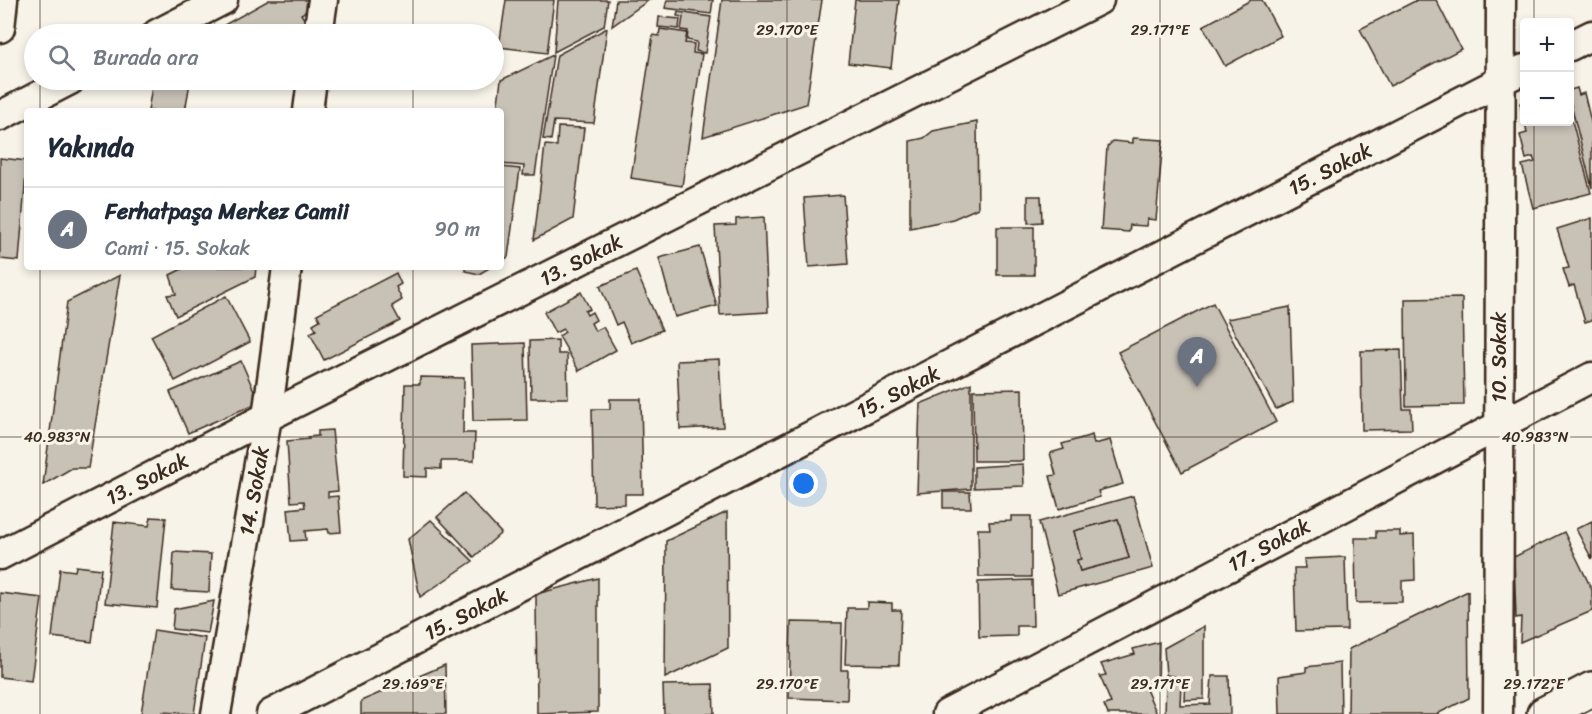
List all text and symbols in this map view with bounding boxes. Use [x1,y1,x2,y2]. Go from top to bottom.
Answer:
text: 29.170°E [756,17,819,43]
text: 29.171°E [1131,17,1191,43]
map controls [1520,18,1574,126]
button: + [1520,18,1574,72]
search box [24,24,504,90]
text: Burada ara [93,38,198,77]
icon: search [45,41,78,74]
button: − [1520,72,1574,126]
text: Yakında [48,124,134,170]
street label: 15. Sokak [1281,132,1379,206]
text: Ferhatpaşa Merkez Camii [105,192,349,231]
text: A [61,212,74,247]
text: 90 m [435,212,480,247]
street label: 13. Sokak [533,223,629,297]
text: Cami · 15. Sokak [105,231,250,266]
street label: 10. Sokak [1480,312,1518,402]
pin: A [1178,338,1216,387]
street label: 15. Sokak [849,355,947,429]
text: 40.983°N [24,424,91,450]
text: 40.983°N [1502,424,1569,450]
street label: 13. Sokak [99,442,195,516]
street label: 14. Sokak [227,443,281,539]
your location [789,469,818,498]
street label: 17. Sokak [1221,507,1317,583]
street label: 15. Sokak [417,577,515,651]
text: 29.169°E [382,671,445,697]
text: 29.170°E [756,671,819,697]
text: 29.171°E [1131,671,1191,697]
text: 29.172°E [1504,671,1566,697]

